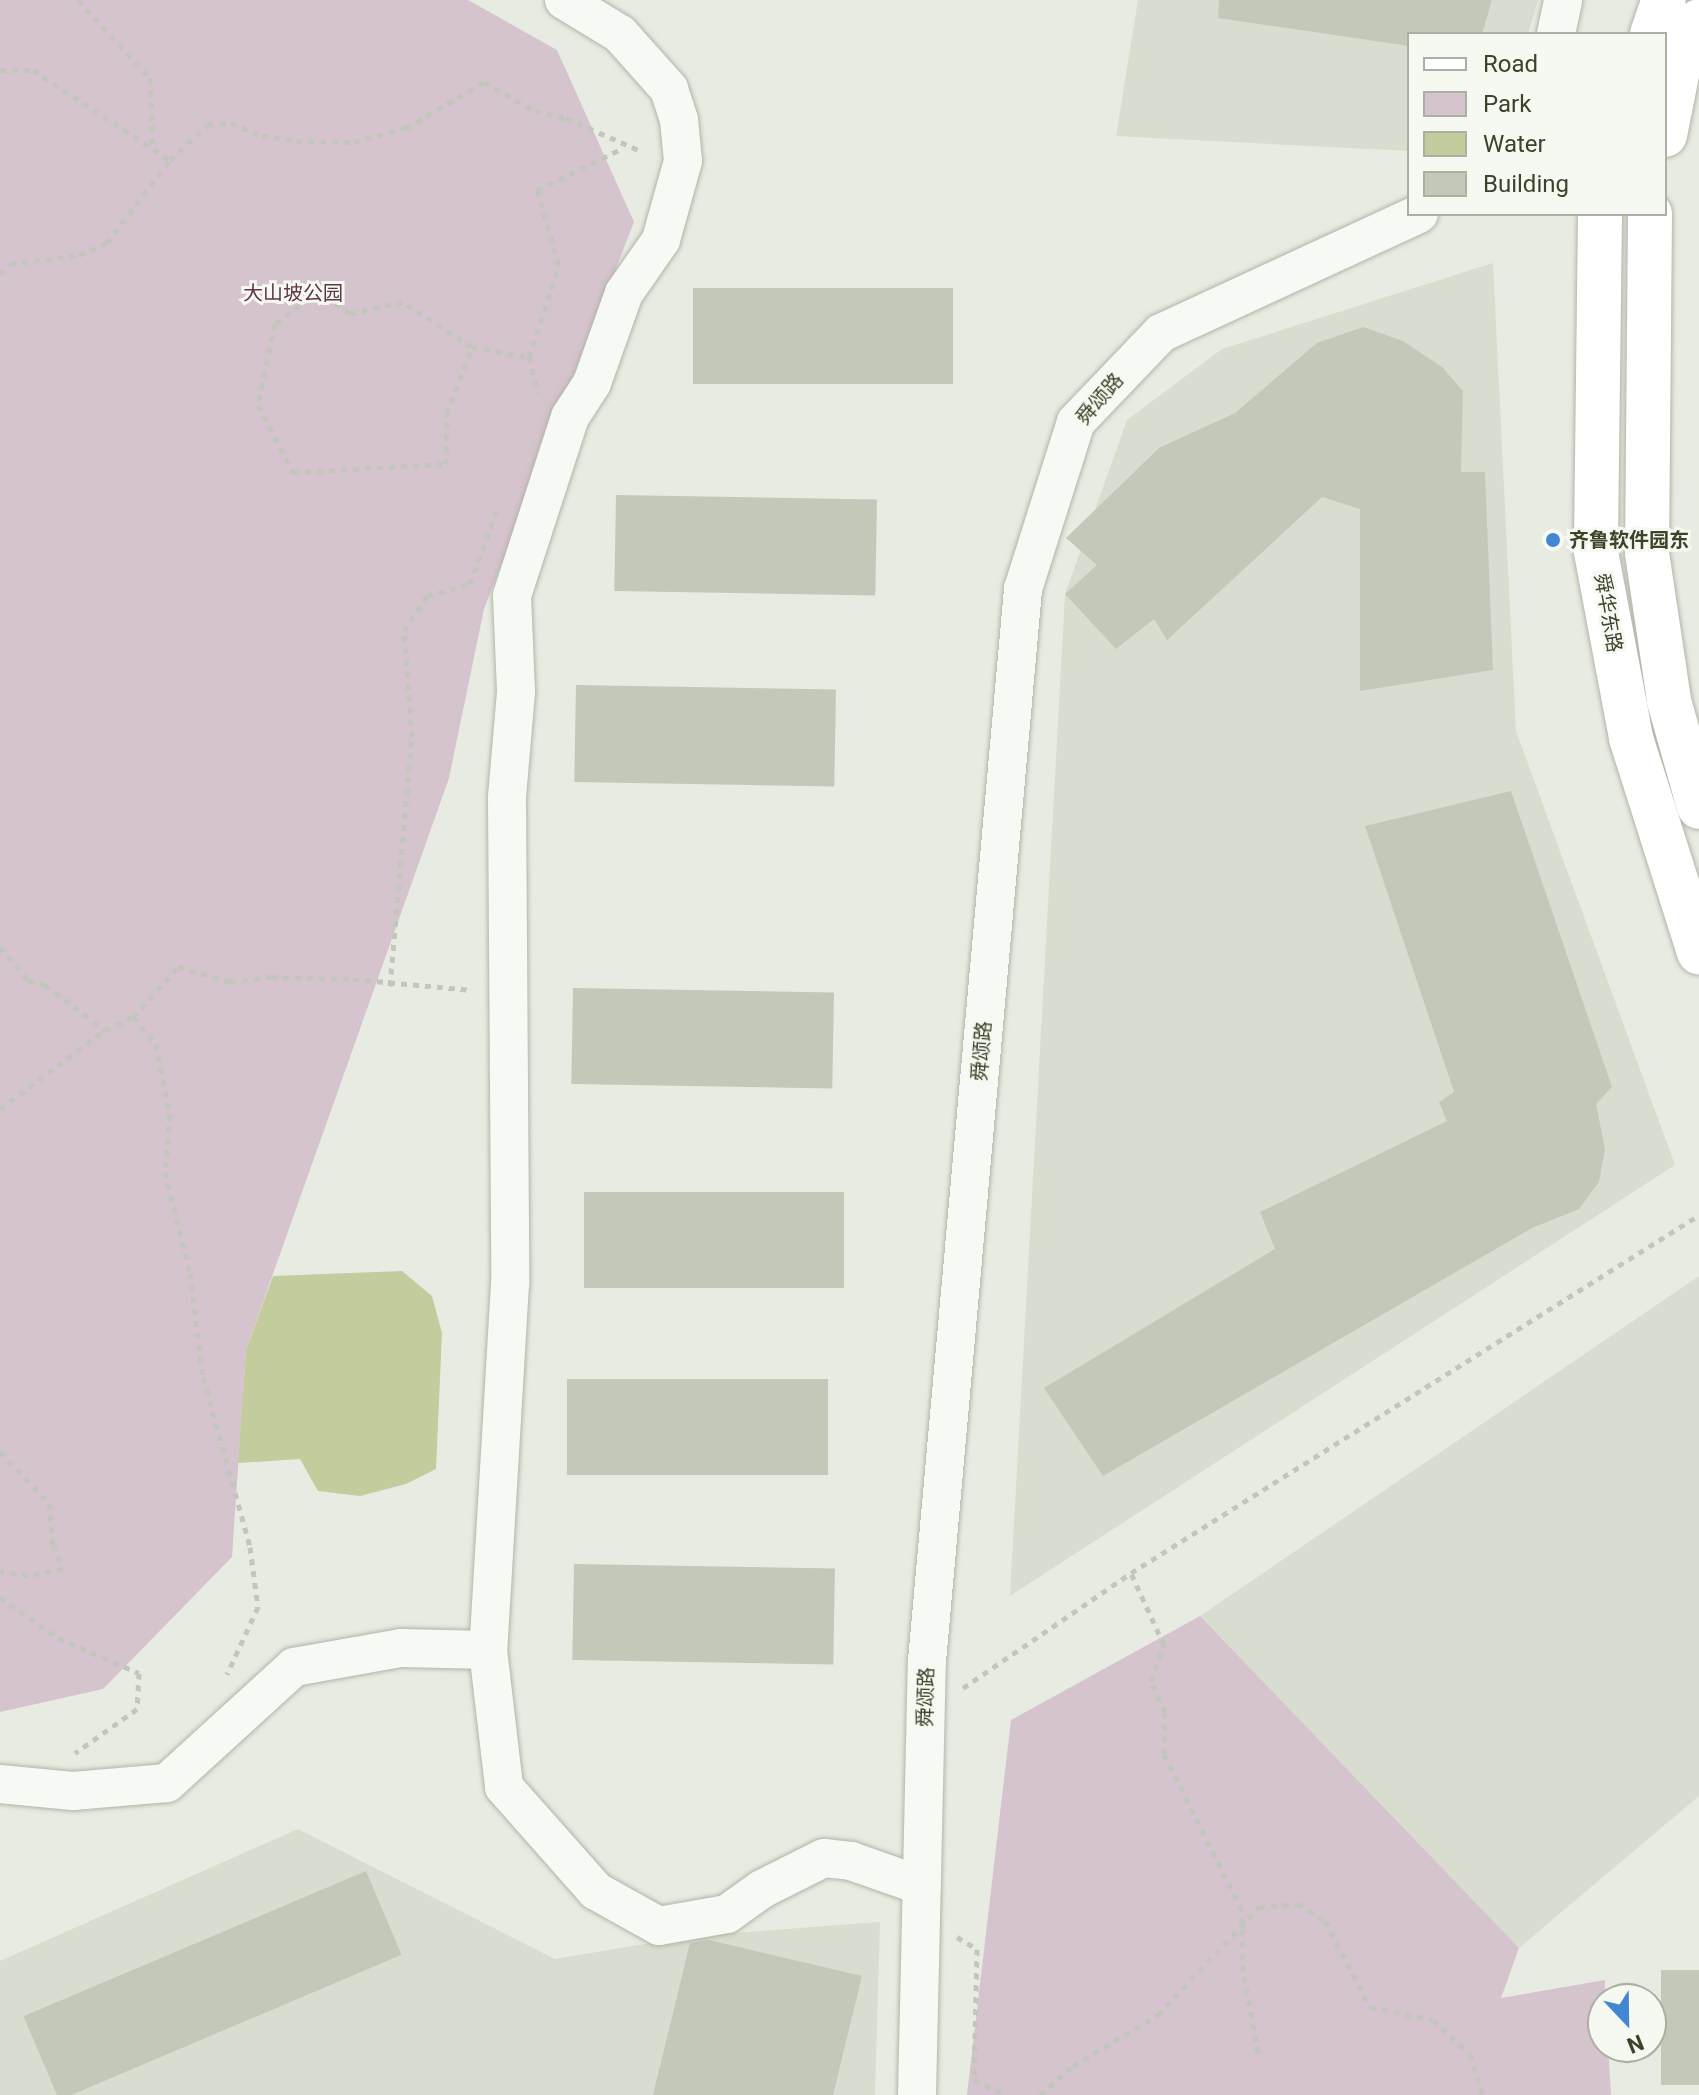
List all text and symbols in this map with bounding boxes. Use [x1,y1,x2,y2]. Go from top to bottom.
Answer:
legend [1407,32,1667,216]
text: Road [1483,50,1538,78]
text: Park [1483,90,1531,118]
text: Water [1483,130,1546,158]
text: Building [1483,170,1569,198]
park label: 大山坡公园 [243,281,343,305]
street label: 舜颂路 [1071,368,1129,430]
place label: 齐鲁软件园东 [1569,528,1689,552]
marker: 齐鲁软件园东 [1544,531,1562,549]
street label: 舜华东路 [1589,572,1627,654]
street label: 舜颂路 [967,1020,997,1082]
street label: 舜颂路 [913,1667,939,1727]
north arrow [1587,1983,1667,2063]
text: N [1624,2029,1647,2058]

